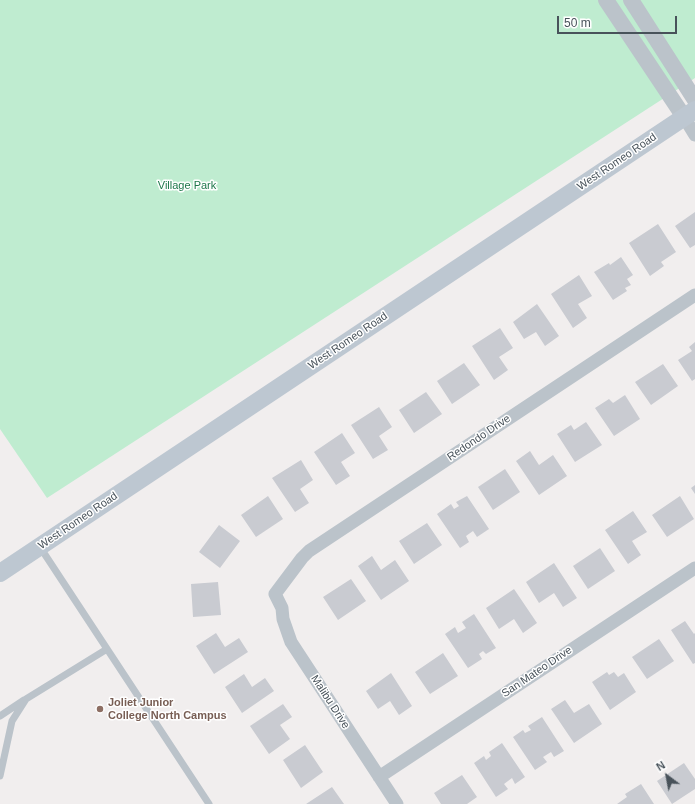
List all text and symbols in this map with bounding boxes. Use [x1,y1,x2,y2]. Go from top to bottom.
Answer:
scale bar [559,8,679,34]
text: 50 m [564,16,591,30]
street label: West Romeo Road [575,131,659,193]
park label: Village Park [158,179,216,193]
street label: West Romeo Road [306,310,390,372]
street label: Redondo Drive [445,412,513,464]
street label: West Romeo Road [36,490,120,552]
street label: San Mateo Drive [499,644,575,700]
street label: Malibu Drive [308,673,352,731]
place label: Joliet Junior College North Campus [108,696,227,722]
marker: Joliet Junior College North Campus [95,704,105,714]
north arrow [647,756,687,796]
text: N [654,759,667,773]

